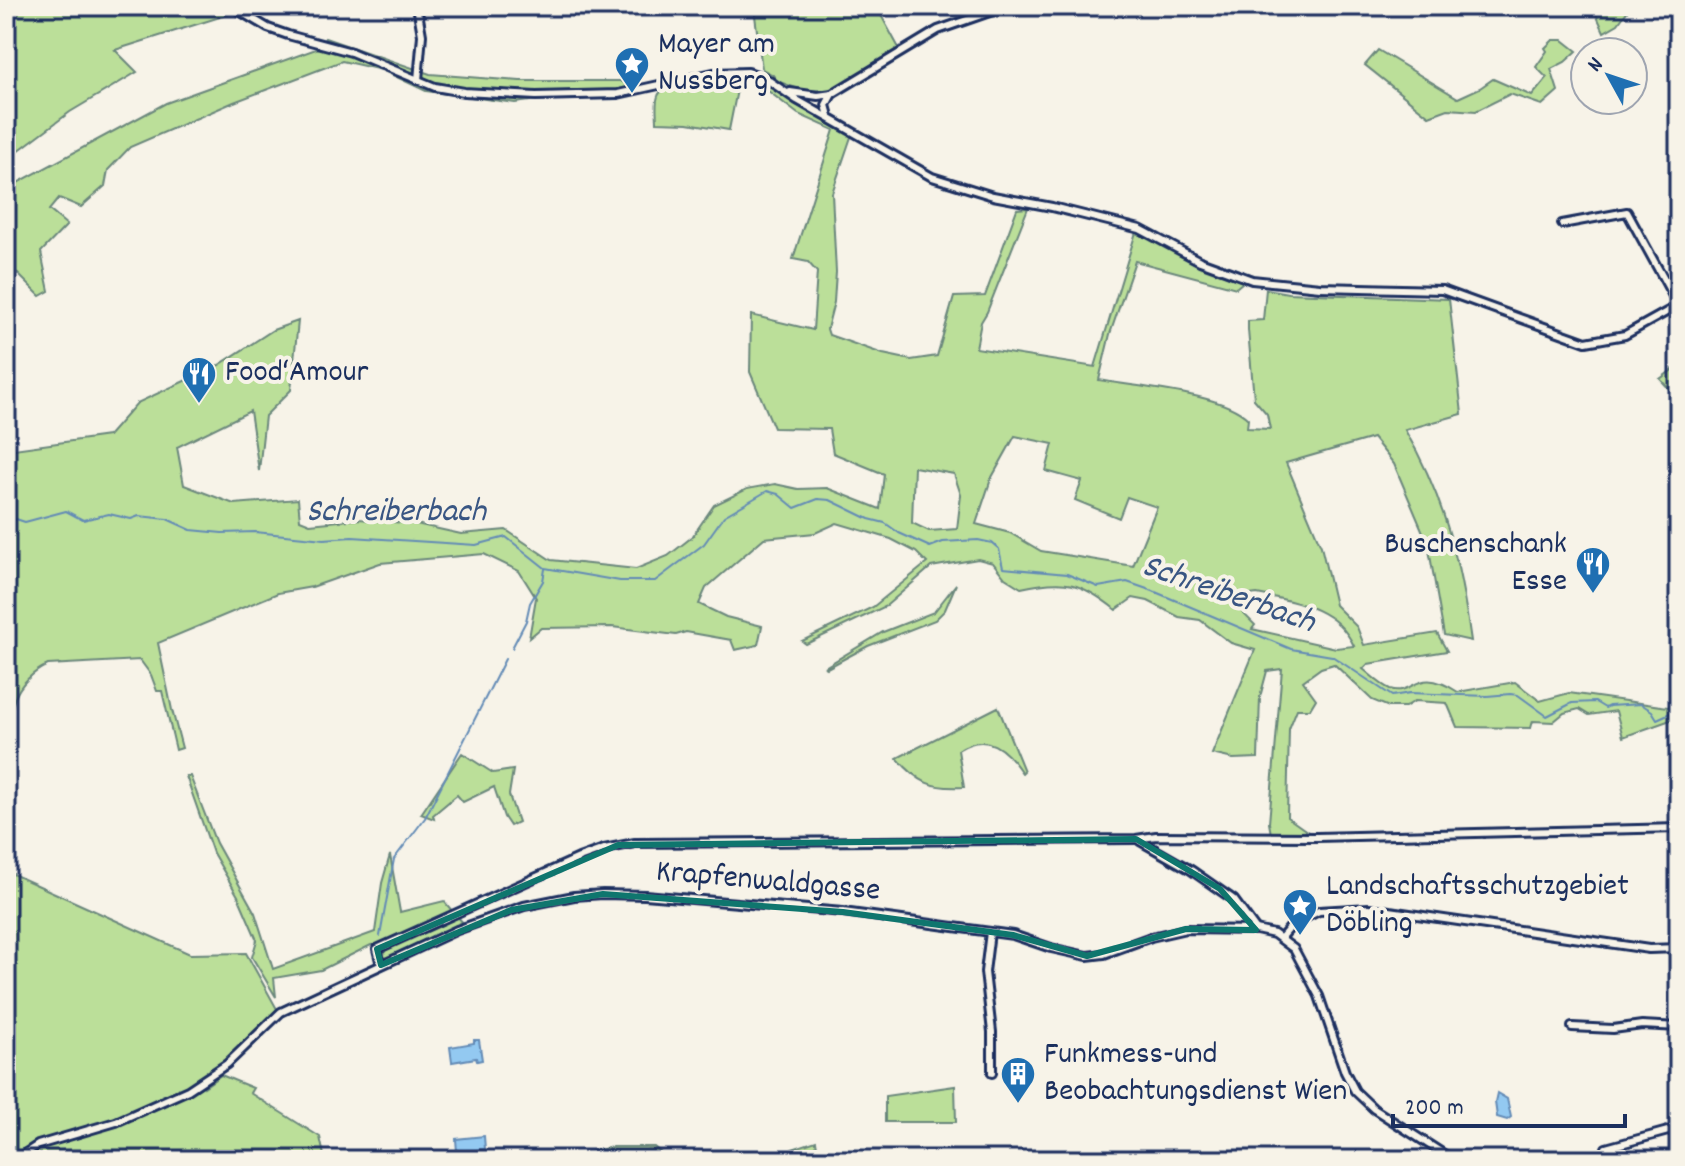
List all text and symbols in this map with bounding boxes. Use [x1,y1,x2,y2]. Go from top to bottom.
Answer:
place label: Mayer am Nussberg [658,23,775,106]
north arrow [1569,36,1649,116]
place icon: Mayer am Nussberg [613,45,651,95]
text: N [1581,51,1612,80]
place label: Food‘Amour [225,351,369,397]
restaurant icon: Food‘Amour [180,355,218,405]
water label: Schreiberbach [306,489,488,538]
place label: Buschenschank Esse [1384,523,1567,606]
water label: Schreiberbach [1135,543,1323,649]
restaurant icon: Buschenschank Esse [1574,545,1612,595]
street label: Krapfenwaldgasse [654,850,882,916]
place label: Landschaftsschutzgebiet Döbling [1326,865,1629,948]
place icon: Landschaftsschutzgebiet Döbling [1281,887,1319,937]
place label: Funkmess-und Beobachtungsdienst Wien [1044,1033,1347,1116]
building icon: Funkmess-und Beobachtungsdienst Wien [999,1055,1037,1105]
scale bar [1393,1078,1625,1128]
text: 200 m [1405,1092,1464,1126]

